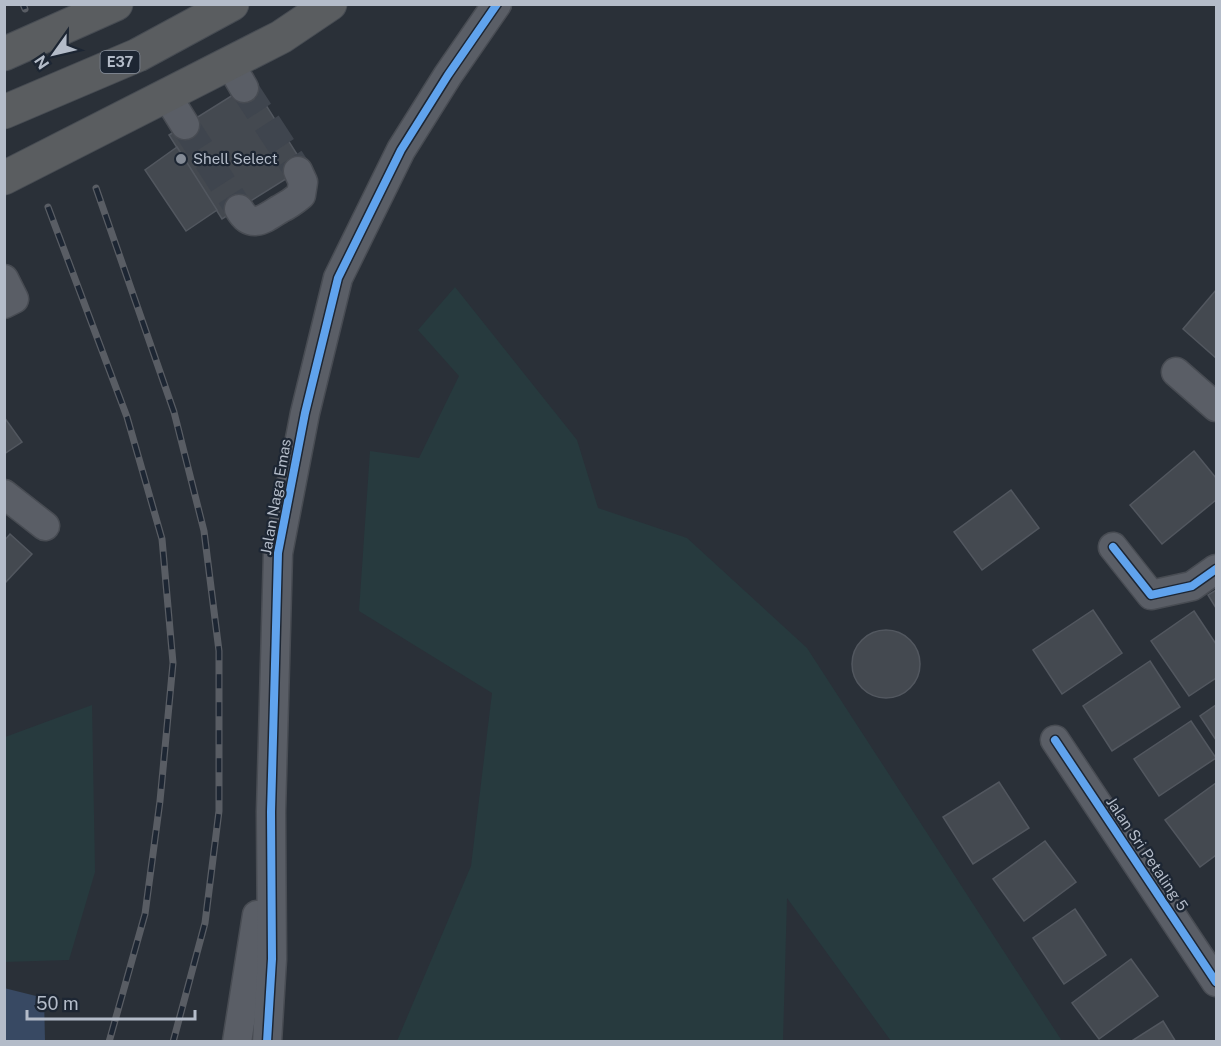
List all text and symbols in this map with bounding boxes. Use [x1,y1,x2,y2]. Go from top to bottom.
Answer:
north arrow [24,24,84,84]
road number: E37 [100,51,140,73]
text: N [31,52,53,73]
place label: Shell Select [193,150,278,167]
marker: Shell Select [174,152,188,166]
street label: Jalan Naga Emas [257,437,294,556]
street label: Jalan Sri Petaling 5 [1103,794,1192,914]
scale bar [27,983,195,1021]
text: 50 m [36,993,79,1014]

